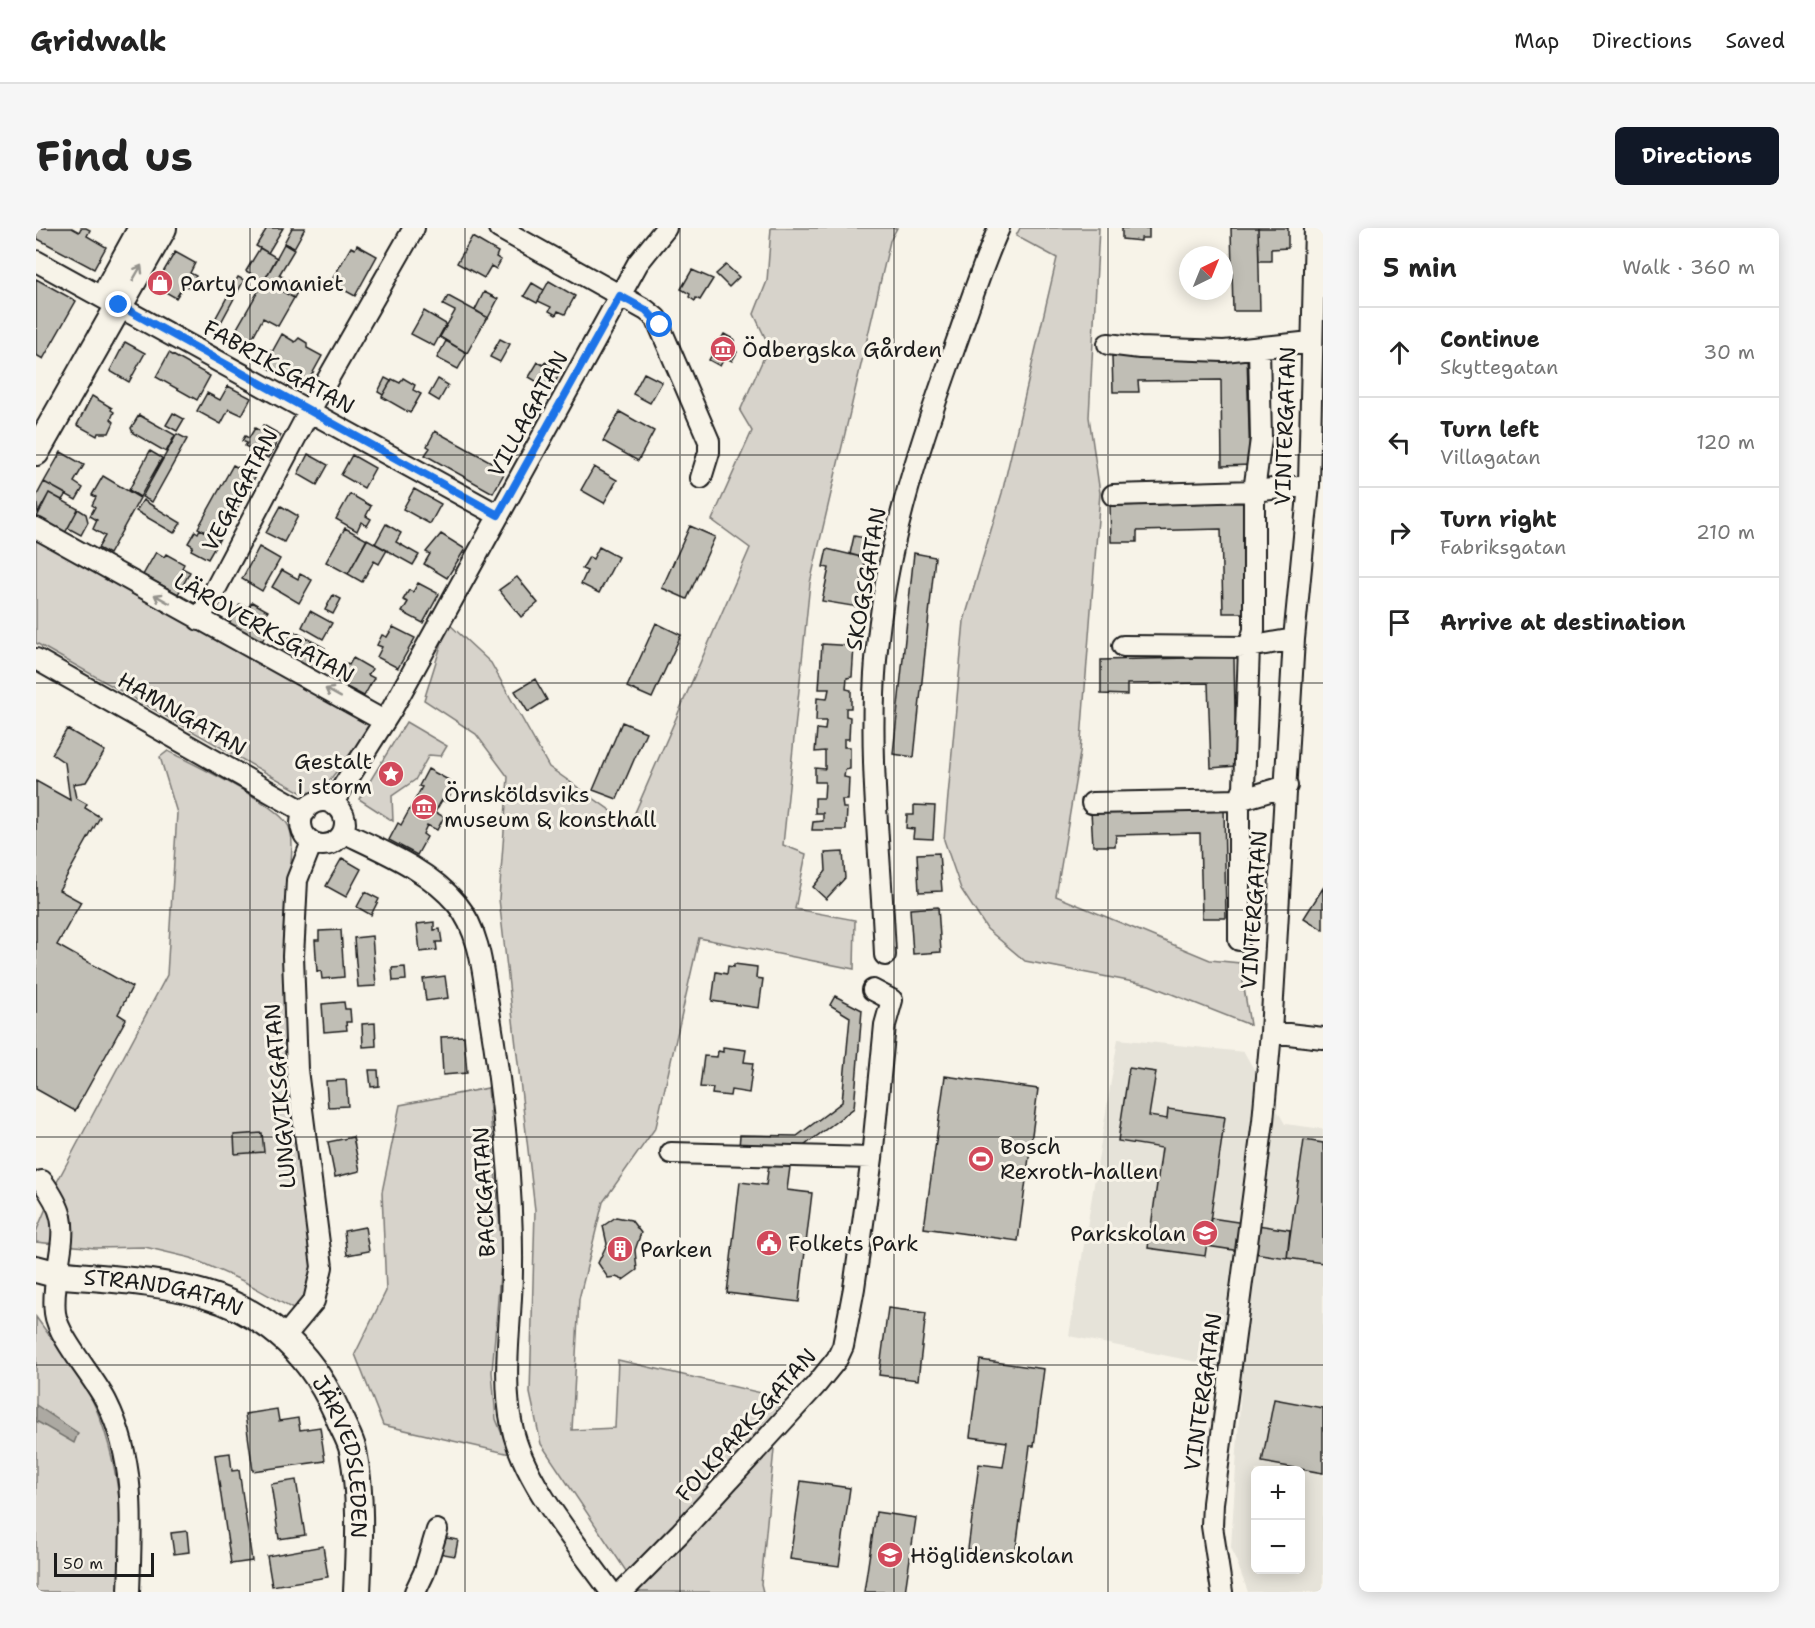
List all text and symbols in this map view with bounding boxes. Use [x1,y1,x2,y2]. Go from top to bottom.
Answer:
text: Gridwalk [30,22,167,60]
text: Map [1514,27,1559,55]
text: Directions [1592,27,1692,55]
text: Saved [1725,27,1785,55]
button: Directions [1615,127,1779,185]
text: Find us [36,128,193,184]
north arrow [1179,246,1233,300]
text: 5 min [1383,250,1457,285]
text: Walk · 360 m [1622,254,1755,280]
one-way arrow [131,265,143,282]
shop icon: Party Comaniet [145,268,175,298]
place label: Party Comaniet [180,269,344,298]
route end [105,291,131,317]
route start [646,311,672,337]
street label: FABRIKSGATAN [198,313,360,421]
text: Continue [1440,325,1540,354]
museum icon: Ödbergska Gården [708,334,738,364]
place label: Ödbergska Gården [742,335,942,364]
icon: ahead [1383,336,1416,369]
text: 30 m [1703,339,1755,365]
street label: VILLAGATAN [481,346,575,482]
street label: VINTERGATAN [1268,346,1302,506]
text: Skyttegatan [1440,354,1558,380]
text: Turn left [1440,415,1539,444]
street label: VEGAGATAN [195,423,285,557]
icon: left [1383,426,1416,459]
text: 120 m [1696,429,1755,455]
text: Villagatan [1440,444,1540,470]
street label: SKOGSGATAN [839,505,893,653]
text: Turn right [1440,505,1557,534]
icon: right [1383,516,1416,549]
text: 210 m [1696,519,1755,545]
text: Fabriksgatan [1440,534,1566,560]
street label: LÄROVERKSGATAN [168,566,360,690]
one-way arrow [154,593,171,605]
icon: arrive [1383,606,1416,639]
text: Arrive at destination [1440,608,1686,637]
street label: HAMNGATAN [112,665,252,763]
one-way arrow [325,687,342,699]
place label: Gestalt i storm [294,747,372,801]
place icon: Gestalt i storm [376,759,406,789]
place label: Örnsköldsviks museum & konsthall [444,780,657,834]
museum icon: Örnsköldsviks museum & konsthall [409,792,439,822]
street label: VINTERGATAN [1234,829,1274,991]
street label: LUNGVIKSGATAN [257,1002,303,1190]
street label: BACKGATAN [466,1126,502,1258]
place label: Bosch Rexroth-hallen [1000,1132,1158,1186]
sports icon: Bosch Rexroth-hallen [966,1144,996,1174]
school or university icon: Parkskolan [1190,1218,1220,1248]
place label: Parkskolan [1070,1219,1186,1248]
public building icon: Folkets Park [754,1228,784,1258]
place label: Folkets Park [788,1229,919,1258]
building icon: Parken [605,1234,635,1264]
place label: Parken [640,1235,712,1264]
street label: STRANDGATAN [83,1262,248,1322]
street label: VINTERGATAN [1178,1311,1228,1473]
street label: FOLKPARKSGATAN [669,1342,823,1508]
street label: JÄRVEDSLEDEN [306,1370,374,1538]
map controls [1251,1466,1305,1574]
button: + [1251,1466,1305,1520]
button: − [1251,1520,1305,1574]
school or university icon: Höglidenskolan [875,1540,905,1570]
place label: Höglidenskolan [910,1541,1074,1570]
scale bar [54,1550,154,1578]
text: 50 m [63,1553,103,1574]

